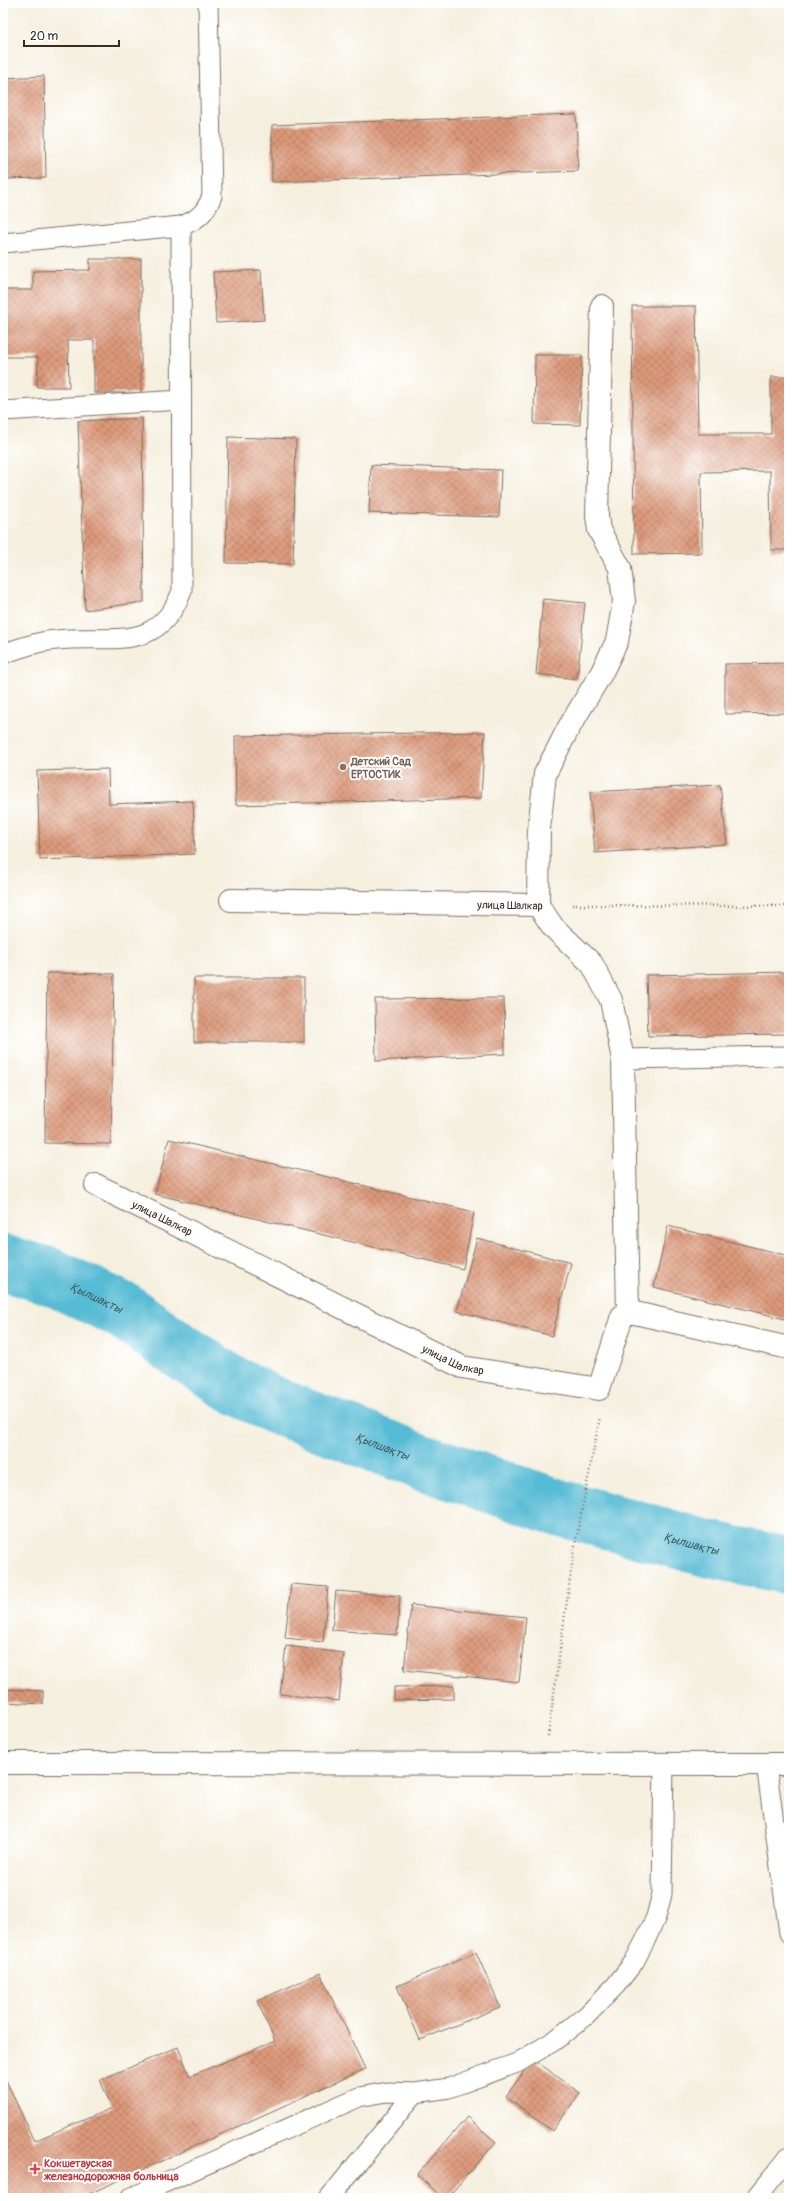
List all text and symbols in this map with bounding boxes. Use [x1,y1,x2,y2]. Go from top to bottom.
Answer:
scale bar [24,22,119,48]
text: 20 m [30,29,59,44]
place label: Детский Сад ЕРТОСТИК [350,755,411,781]
marker: Детский Сад ЕРТОСТИК [338,762,348,772]
street label: улица Шалкар [476,898,543,913]
street label: улица Шалкар [129,1197,194,1239]
water label: Қылшақты [68,1280,126,1318]
street label: улица Шалкар [419,1342,485,1377]
water label: Қылшақты [353,1430,412,1465]
water label: Қылшақты [662,1530,721,1559]
place label: Кокшетауская железнодорожная больница [43,2157,179,2183]
marker: Кокшетауская железнодорожная больница [29,2163,41,2175]

